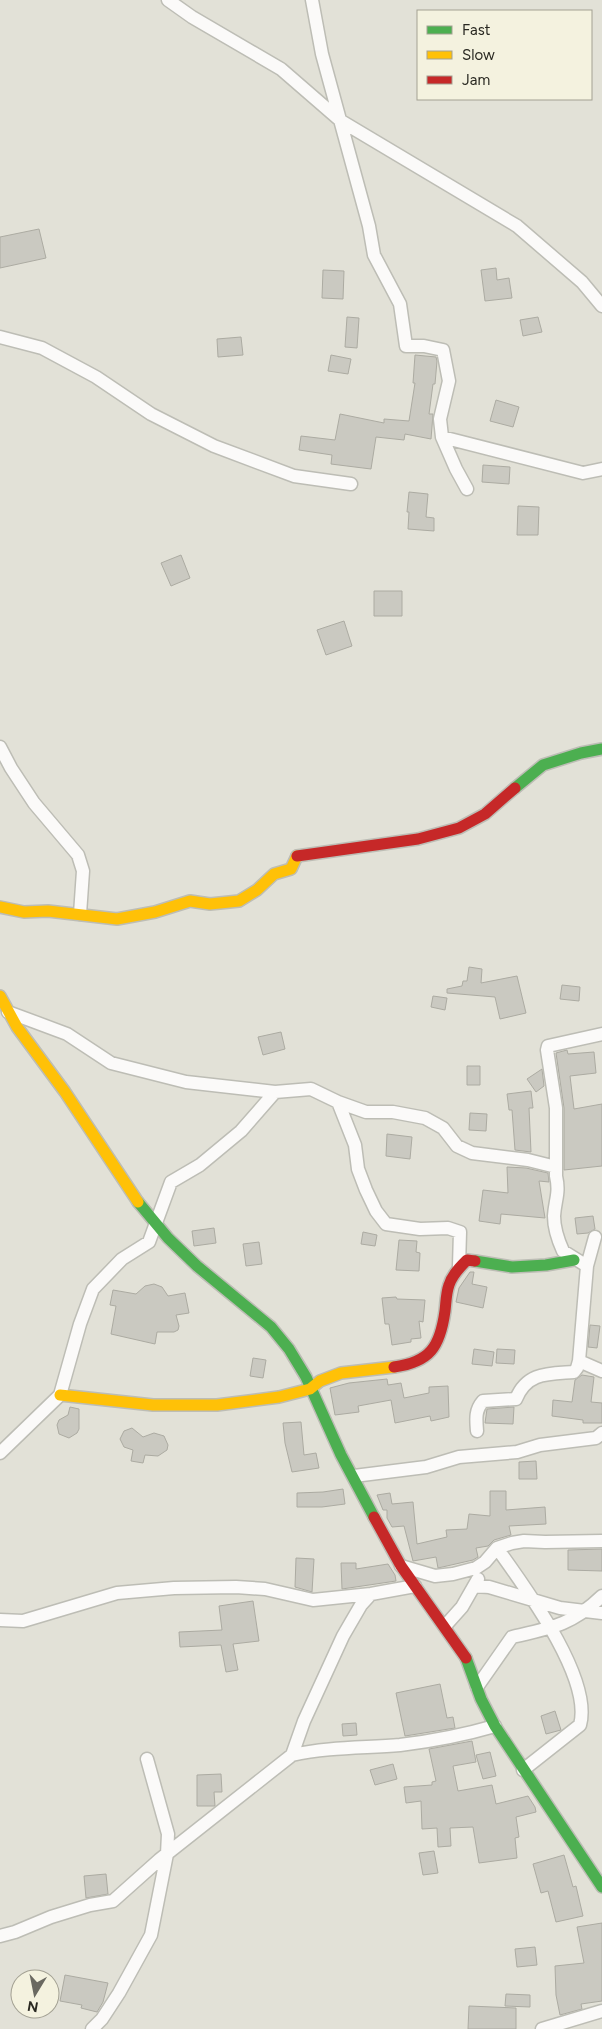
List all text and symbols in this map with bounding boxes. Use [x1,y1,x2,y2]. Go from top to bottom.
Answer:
legend [417,10,592,100]
text: Fast [462,21,491,39]
text: Slow [462,46,495,64]
text: Jam [462,71,490,89]
north arrow [10,1969,60,2019]
text: N [26,1997,40,2016]

